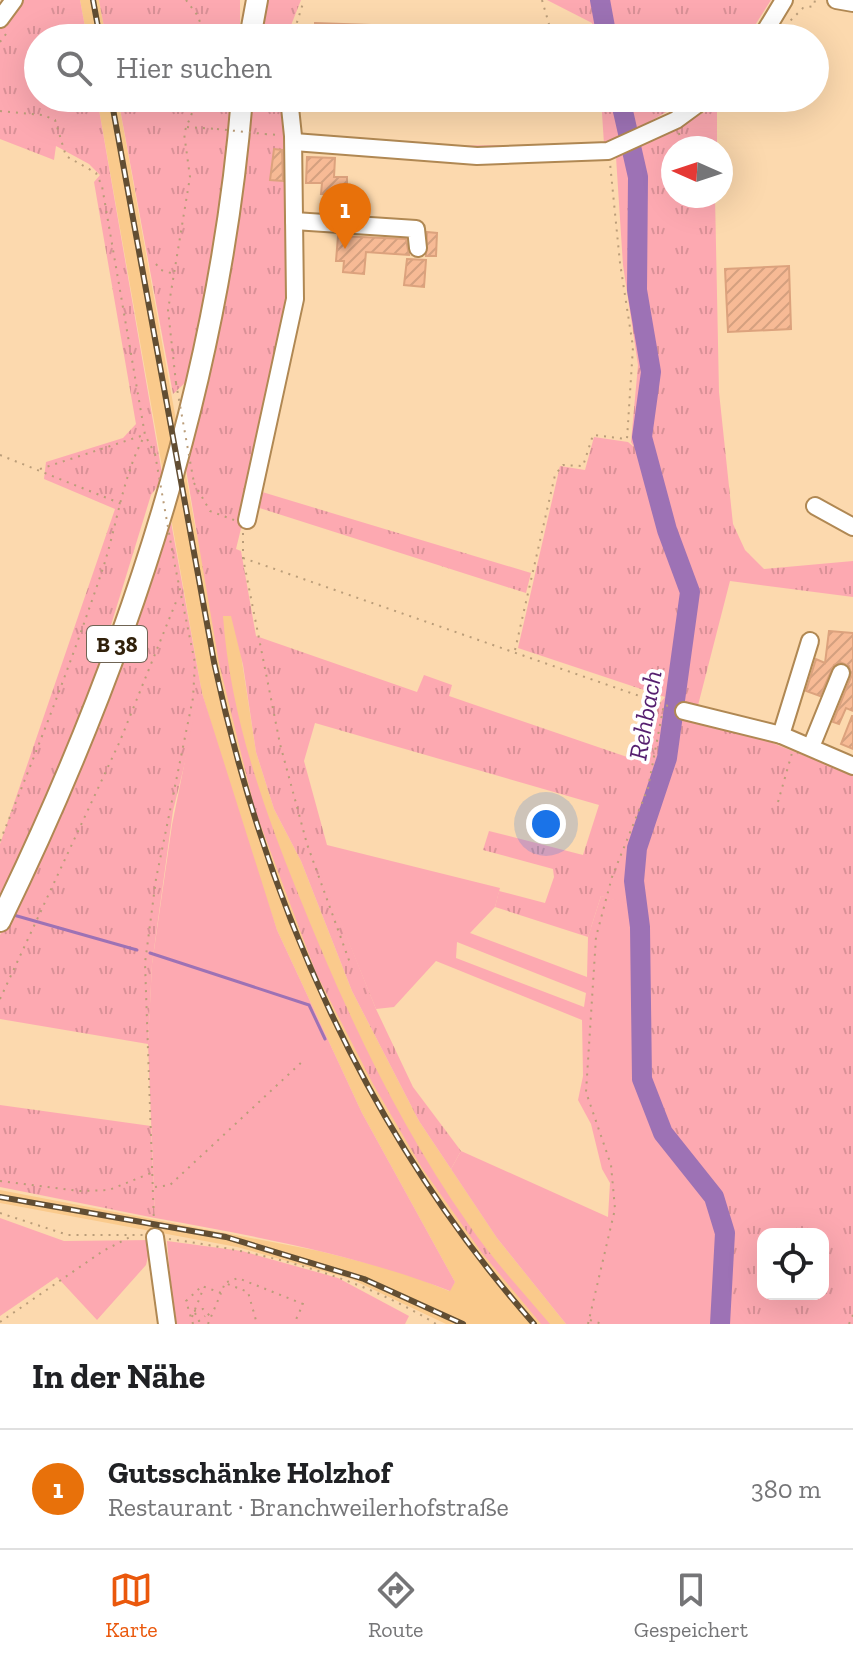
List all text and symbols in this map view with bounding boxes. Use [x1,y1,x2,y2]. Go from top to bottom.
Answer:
search box [24,24,829,112]
icon: search [52,46,96,90]
text: Hier suchen [116,50,272,86]
north arrow [661,136,733,208]
pin: 1 [319,183,371,249]
road number: B 38 [87,626,147,662]
water label: Rehbach [621,668,669,762]
your location [526,804,566,844]
map controls [757,1228,829,1300]
button: locate [757,1228,829,1300]
text: In der Nähe [32,1356,205,1397]
text: Gutsschänke Holzhof [108,1455,391,1491]
text: 1 [53,1473,63,1505]
text: 380 m [751,1473,821,1505]
text: Restaurant · Branchweilerhofstraße [108,1491,509,1523]
tab: Karte [105,1568,158,1643]
tab: Route [368,1568,423,1643]
tab: Gespeichert [634,1568,748,1643]

